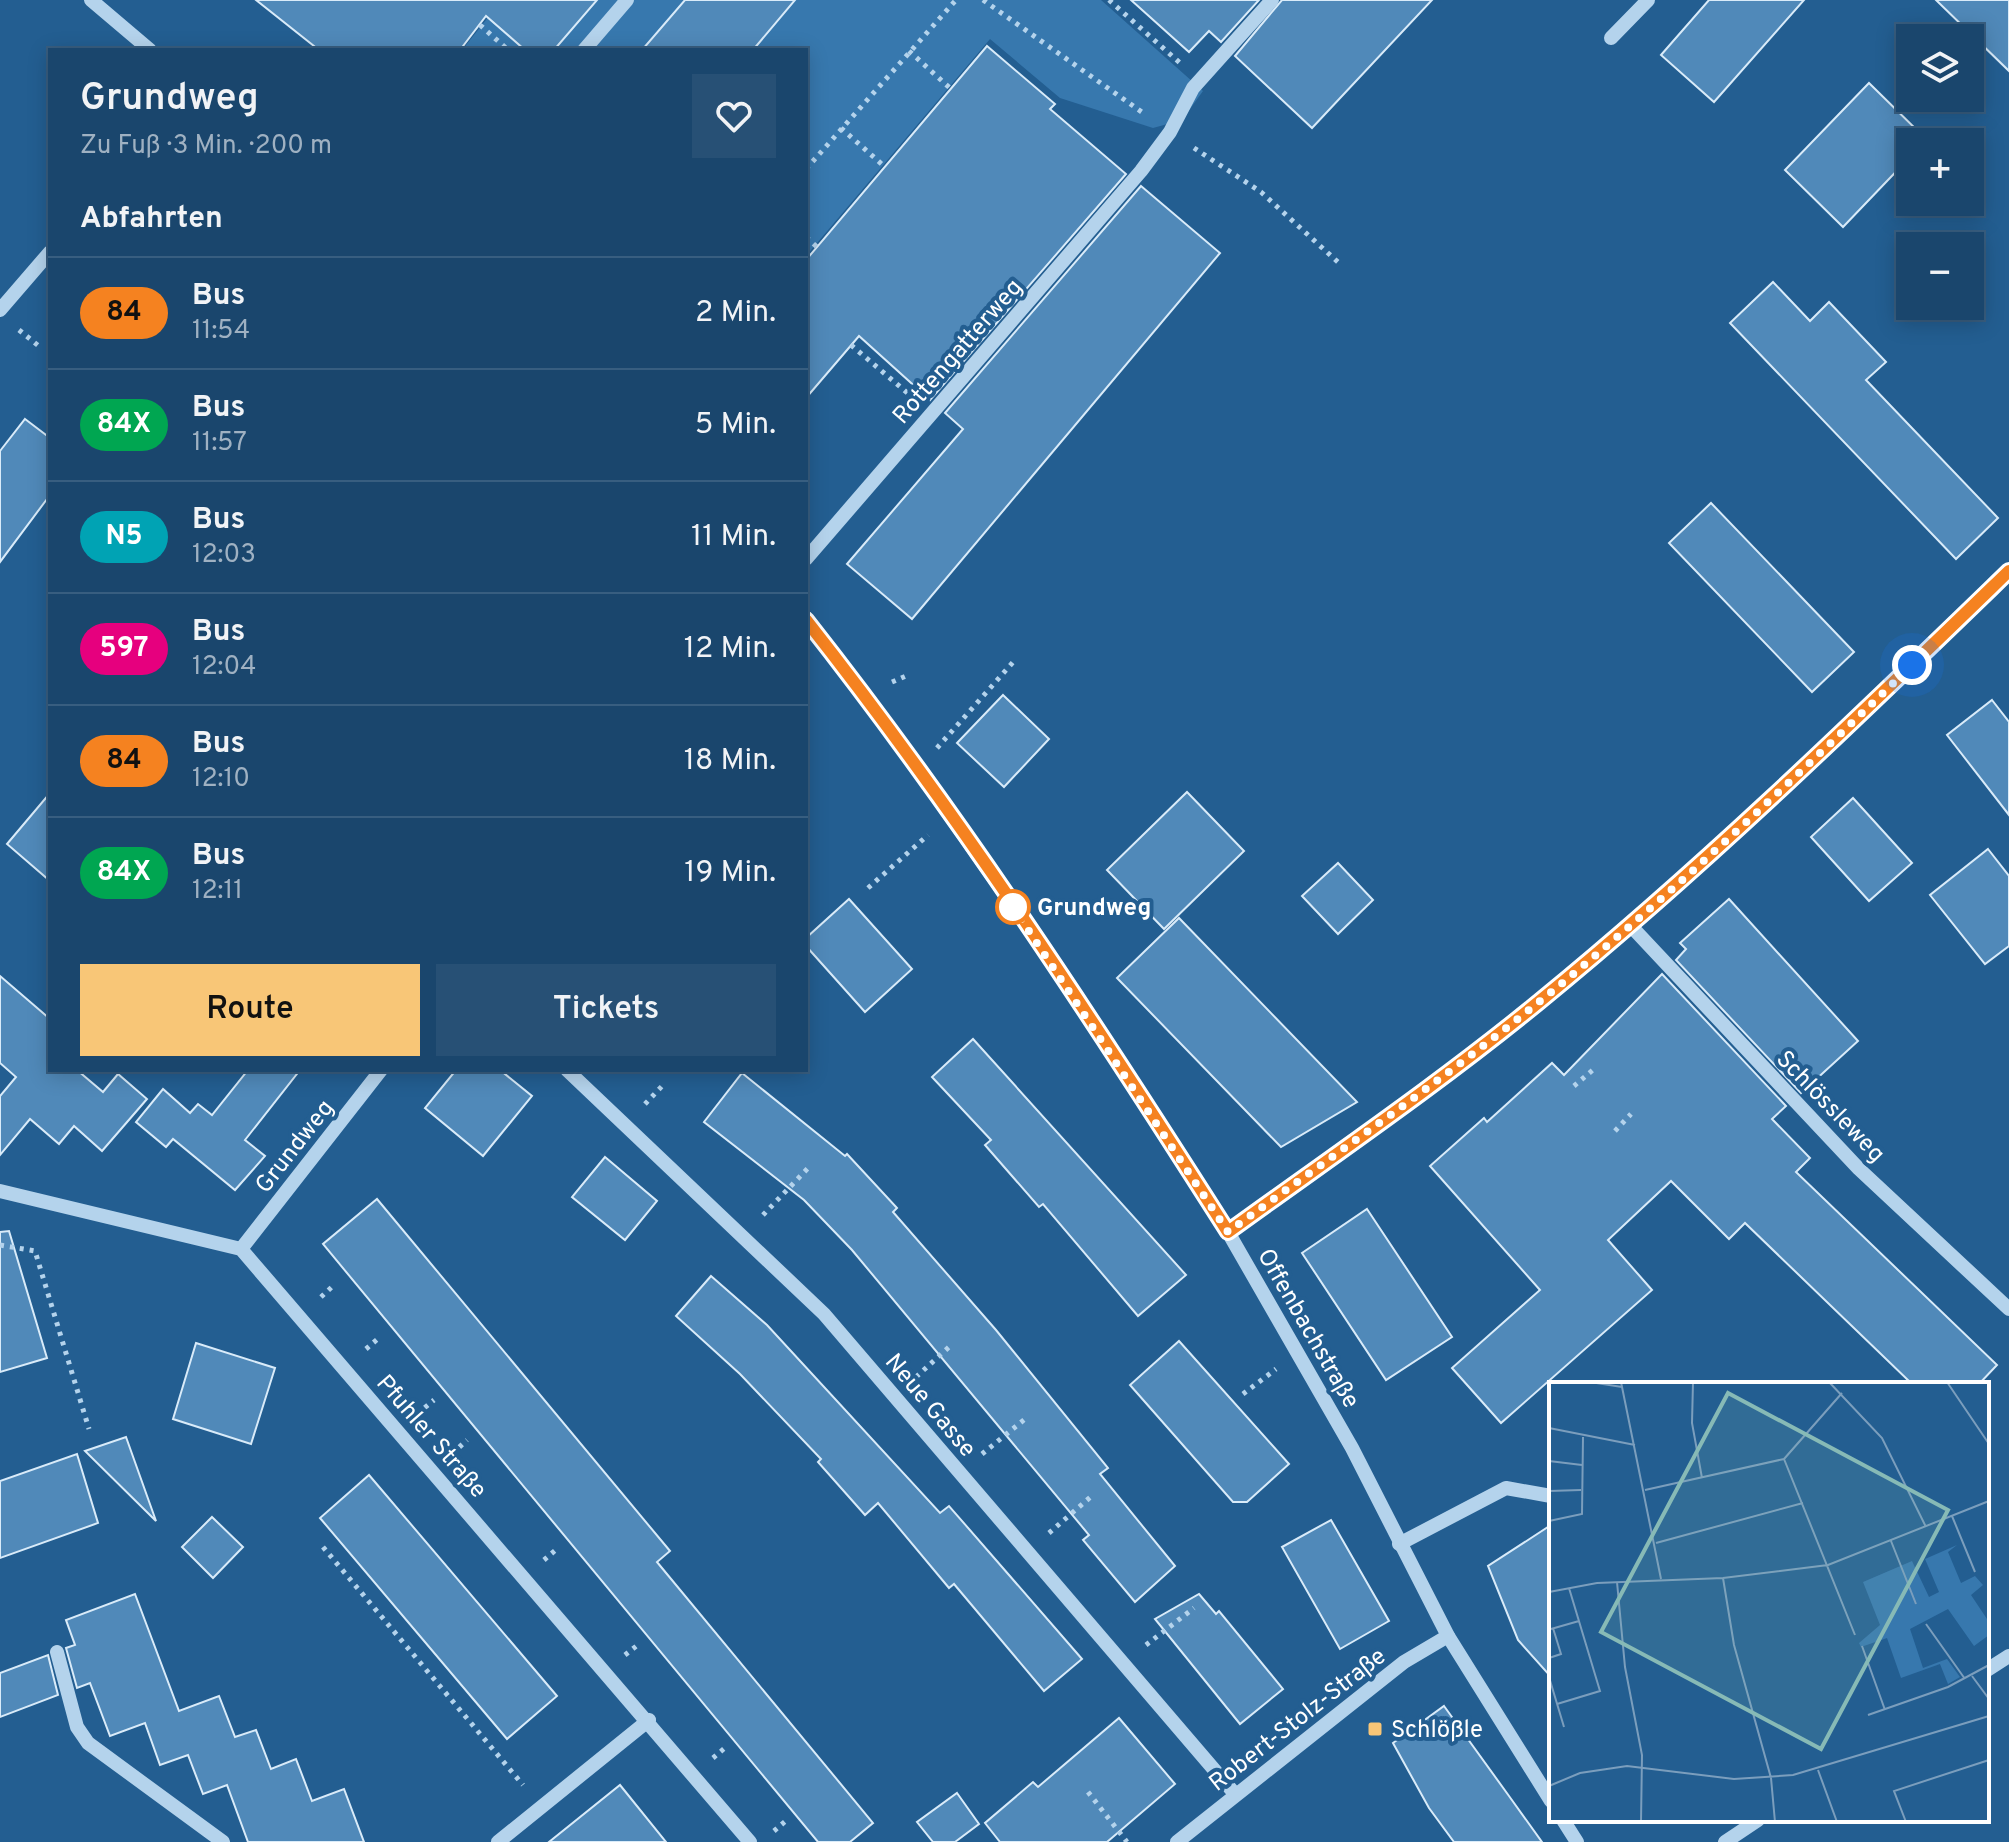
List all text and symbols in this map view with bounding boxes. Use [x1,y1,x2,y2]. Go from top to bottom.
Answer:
map controls [1896,24,1984,320]
button: layers [1896,24,1984,112]
button: heart [692,74,776,158]
text: Grundweg [80,75,259,124]
button: + [1896,128,1984,216]
text: Zu Fuß · 3 Min. · 200 m [80,130,332,163]
text: Abfahrten [80,201,223,238]
button: − [1896,232,1984,320]
street label: Rottengatterweg [887,273,1030,431]
text: Bus [192,278,245,315]
text: 84 [106,295,142,331]
text: 2 Min. [695,295,776,332]
text: 11:54 [192,315,250,348]
text: Bus [192,390,245,427]
text: 84X [97,407,151,443]
text: 5 Min. [695,407,776,444]
text: 11:57 [192,427,247,460]
text: Bus [192,502,245,539]
text: N5 [105,519,143,555]
text: 11 Min. [691,519,776,556]
text: 12:03 [192,539,256,572]
text: Bus [192,614,245,651]
text: 597 [100,631,148,667]
text: 12 Min. [684,631,776,668]
your location [1892,645,1932,685]
text: 12:04 [192,651,256,684]
text: Bus [192,726,245,763]
text: 84 [106,743,142,779]
text: 18 Min. [684,743,776,780]
text: 12:10 [192,763,250,796]
text: Bus [192,838,245,875]
text: 84X [97,855,151,891]
text: 19 Min. [684,855,776,892]
text: 12:11 [192,875,243,908]
marker: Grundweg [996,890,1030,924]
place label: Grundweg [1037,894,1151,924]
button: Route [80,964,420,1056]
button: Tickets [436,964,776,1056]
street label: Schlössleweg [1769,1045,1890,1170]
street label: Grundweg [250,1094,341,1200]
street label: Offenbachstraße [1249,1244,1365,1414]
street label: Neue Gasse [877,1348,982,1464]
street label: Pfuhler Straße [369,1369,492,1505]
inset map [1549,1382,1989,1822]
street label: Robert-Stolz-Straße [1204,1642,1393,1799]
place label: Schlößle [1391,1716,1483,1746]
marker: Schlößle [1366,1720,1384,1738]

